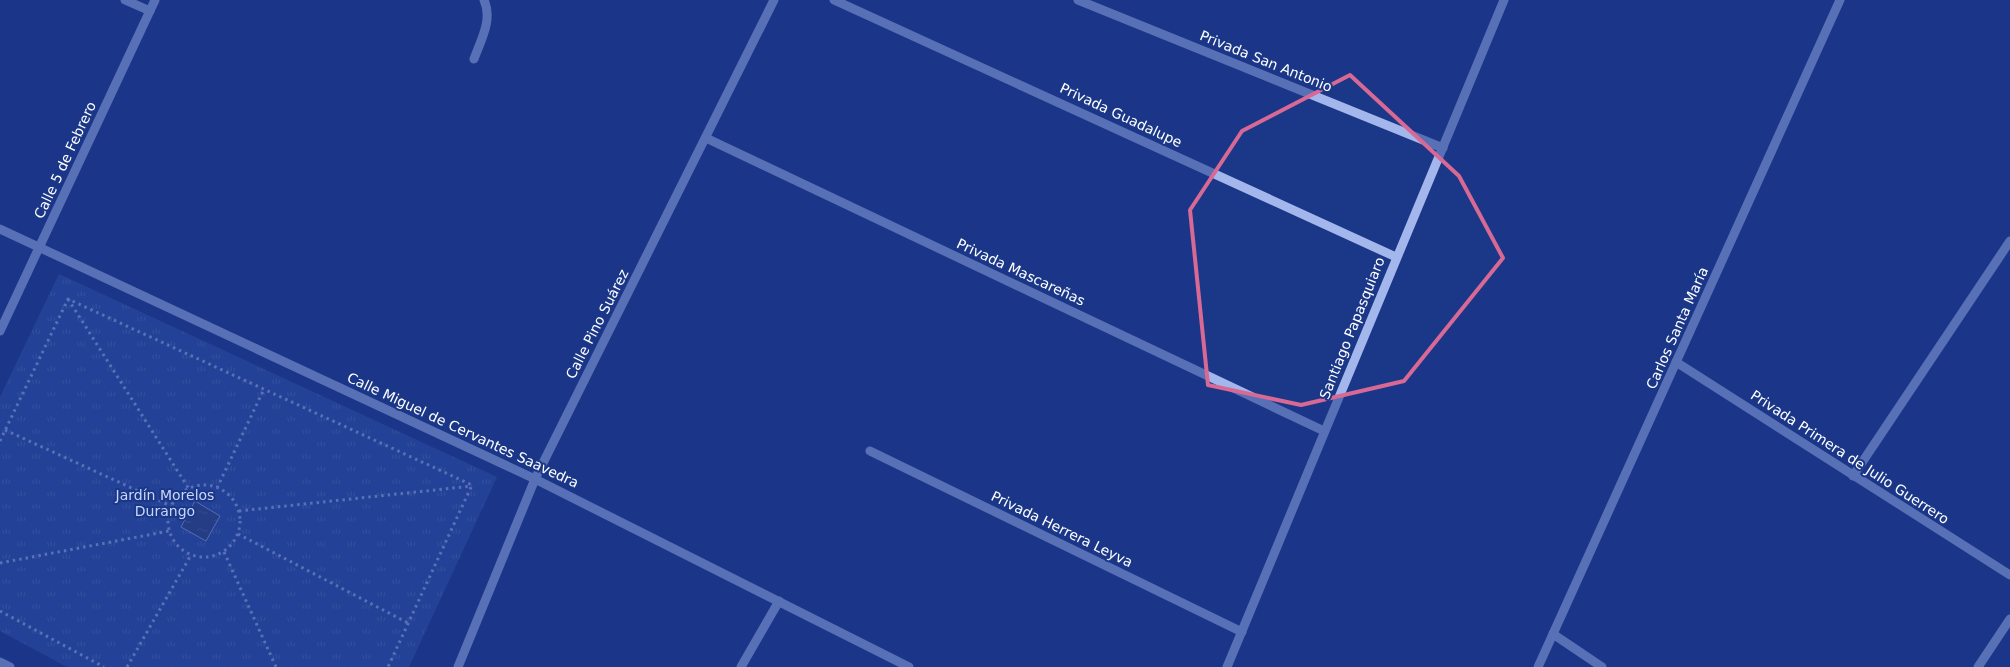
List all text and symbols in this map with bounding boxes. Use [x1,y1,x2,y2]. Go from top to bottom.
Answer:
street label: Privada San Antonio [1198,27,1334,95]
street label: Privada Guadalupe [1058,80,1184,150]
street label: Calle 5 de Febrero [31,99,99,221]
street label: Privada Mascareñas [954,235,1088,309]
street label: Santiago Papasquiaro [1316,255,1388,401]
street label: Carlos Santa María [1643,264,1711,392]
street label: Calle Pino Suárez [562,267,632,381]
street label: Calle Miguel de Cervantes Saavedra [345,369,581,491]
street label: Privada Primera de Julio Guerrero [1748,387,1952,527]
park label: Jardín Morelos Durango [115,487,214,519]
street label: Privada Herrera Leyva [989,488,1135,570]

